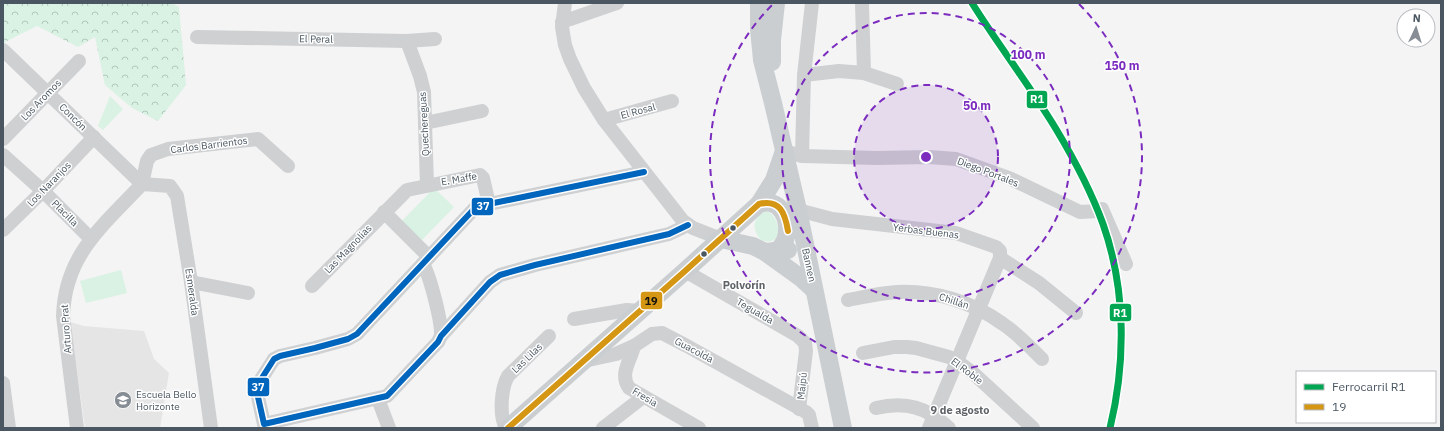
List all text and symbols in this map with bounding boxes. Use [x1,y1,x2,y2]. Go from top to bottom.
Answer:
north arrow [1396,8,1436,48]
text: N [1412,11,1421,25]
street label: El Peral [299,32,333,46]
text: 100 m [1010,47,1046,62]
text: 150 m [1104,58,1140,73]
street label: Los Aromos [18,76,64,123]
line badge: R1 [1026,90,1048,109]
street label: Quechereguas [416,91,432,157]
text: R1 [1030,92,1044,106]
text: 50 m [963,98,991,113]
street label: El Rosal [619,100,657,122]
street label: Concón [56,101,90,133]
street label: Carlos Barrientos [170,134,248,156]
centre of rings [919,150,933,164]
street label: Diego Portales [955,154,1021,190]
street label: Los Naranjos [24,159,74,209]
street label: E. Maffe [440,169,478,189]
street label: Placilla [49,197,82,230]
line badge: 37 [471,197,494,216]
text: 37 [476,199,490,213]
street label: Yerbas Buenas [892,220,960,242]
street label: Las Magnolias [321,222,375,276]
unlabelled marker [728,223,738,233]
street label: Bannen [799,247,819,283]
unlabelled marker [699,249,709,259]
street label: Esmeralda [182,267,202,317]
district label: Polvorín [723,278,765,292]
street label: Chillán [937,290,971,312]
line badge: 19 [640,291,663,310]
text: 19 [644,294,658,308]
street label: Tegualda [734,295,776,327]
street label: Arturo Prat [58,303,74,354]
line badge: R1 [1109,303,1132,322]
text: R1 [1113,306,1127,320]
street label: Guacolda [672,334,716,366]
street label: Las Lilas [509,340,545,376]
street label: El Roble [948,355,986,388]
legend [1296,371,1436,423]
street label: Maipú [794,372,810,400]
line badge: 37 [247,377,270,397]
text: Ferrocarril R1 [1332,379,1406,394]
text: 37 [251,380,265,394]
street label: Fresia [630,384,661,410]
place label: Escuela Bello Horizonte [136,388,197,413]
school or university icon: Escuela Bello Horizonte [113,390,133,410]
text: 19 [1332,399,1346,414]
district label: 9 de agosto [931,403,989,417]

